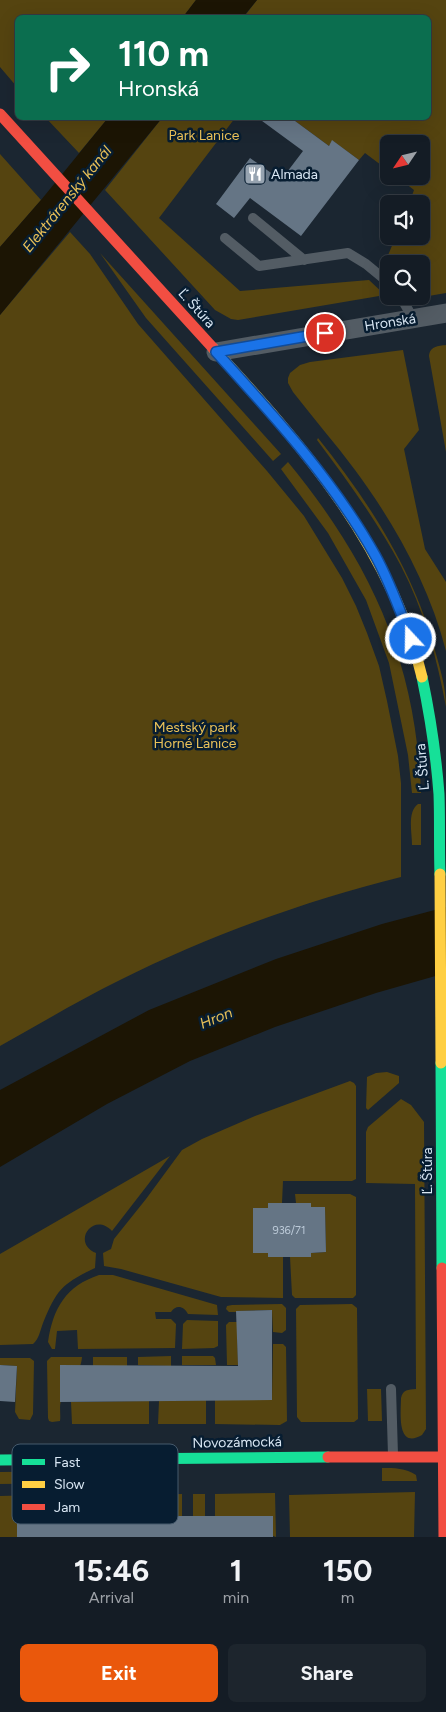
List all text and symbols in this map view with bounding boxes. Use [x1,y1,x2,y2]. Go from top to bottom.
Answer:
text: 110 m [118,33,209,75]
icon: right [35,35,100,100]
text: Hronská [118,75,199,102]
park label: Park Lanice [169,127,240,144]
north arrow [380,135,430,185]
map controls [380,135,430,305]
water label: Elektrárenský kanál [19,142,116,256]
restaurant icon: Almada [243,162,267,186]
place label: Almada [271,166,318,183]
button: sound [380,195,430,245]
button: search [380,255,430,305]
street label: Ľ. Štúra [175,285,219,332]
street label: Hronská [363,310,417,335]
pin [304,312,346,354]
icon: arrive [311,319,339,347]
position arrow [384,612,436,664]
park label: Mestský park Horné Lanice [154,719,237,752]
street label: Ľ. Štúra [412,743,433,791]
water label: Hron [197,1003,235,1033]
street label: Ľ. Štúra [419,1147,436,1195]
house number: 936/71 [272,1224,306,1237]
street label: Novozámocká [192,1433,282,1452]
legend [12,1444,178,1524]
text: Fast [54,1454,80,1471]
text: Slow [54,1476,85,1493]
text: Jam [54,1499,80,1516]
text: 15:46 [74,1552,149,1589]
text: 1 [230,1552,242,1589]
text: 150 [323,1552,372,1589]
text: Arrival [89,1588,134,1607]
text: min [223,1588,249,1607]
text: m [341,1588,354,1607]
button: Exit [20,1644,218,1702]
button: Share [228,1644,426,1702]

